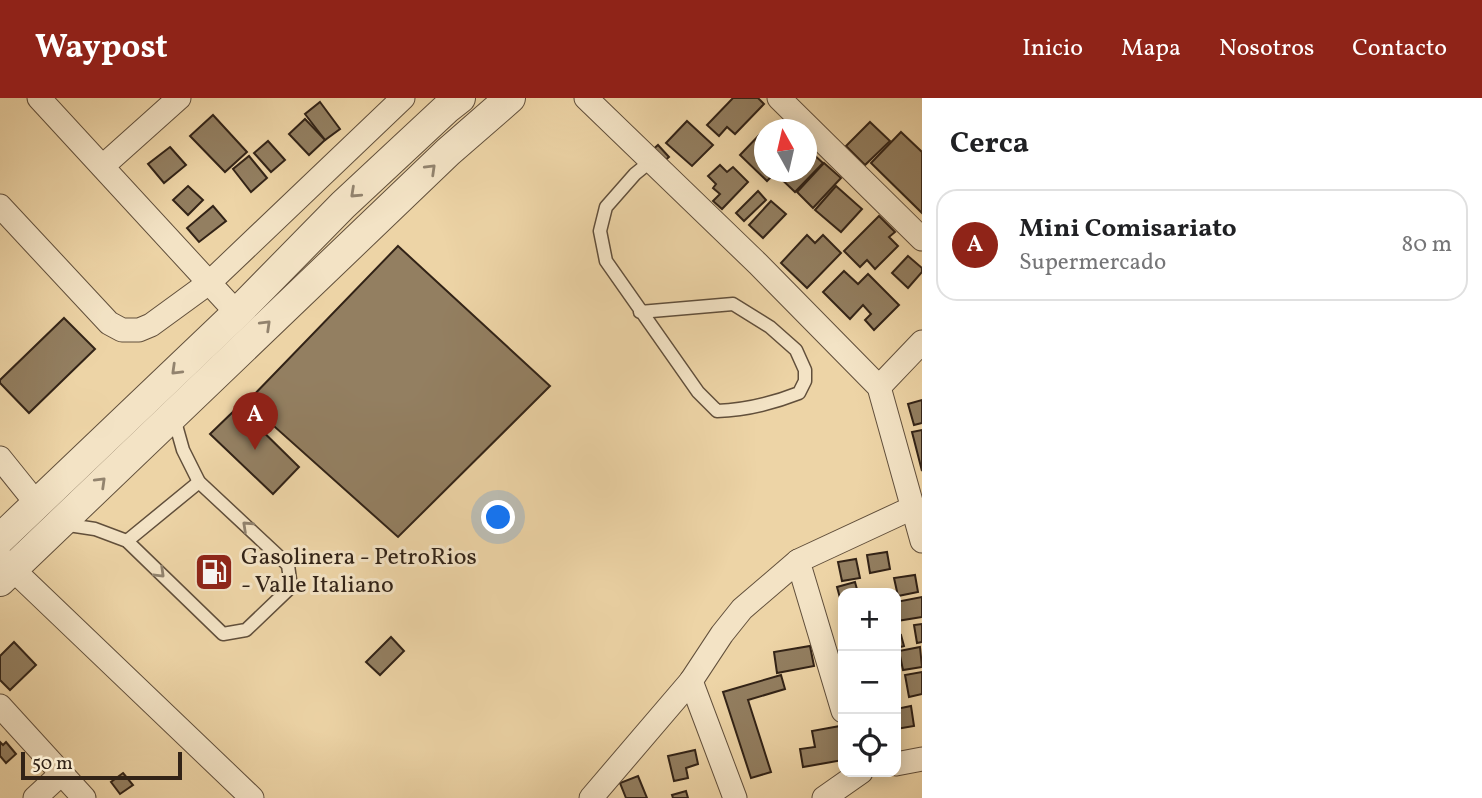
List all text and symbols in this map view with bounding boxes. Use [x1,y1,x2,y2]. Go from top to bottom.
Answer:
text: Waypost [35,26,168,72]
text: Inicio [1022,32,1083,66]
text: Mapa [1121,32,1181,66]
text: Nosotros [1219,32,1314,66]
text: Contacto [1352,32,1447,66]
north arrow [754,119,817,182]
text: Cerca [950,123,1029,165]
one-way arrow [423,164,436,177]
one-way arrow [350,185,363,197]
text: Mini Comisariato [1019,211,1237,247]
text: A [967,229,983,261]
text: 80 m [1402,229,1452,261]
text: Supermercado [1019,247,1166,279]
one-way arrow [258,321,271,334]
one-way arrow [172,362,185,375]
pin: A [232,392,278,450]
one-way arrow [93,478,106,491]
your location [481,500,515,534]
one-way arrow [242,522,255,535]
place label: Gasolinera - PetroRios - Valle Italiano [241,541,477,603]
fuel station icon: Gasolinera - PetroRios - Valle Italiano [193,551,235,593]
one-way arrow [152,565,165,578]
map controls [838,588,901,777]
button: + [838,588,901,651]
button: − [838,651,901,714]
button: locate [838,714,901,777]
scale bar [21,749,182,781]
text: 50 m [32,751,73,777]

